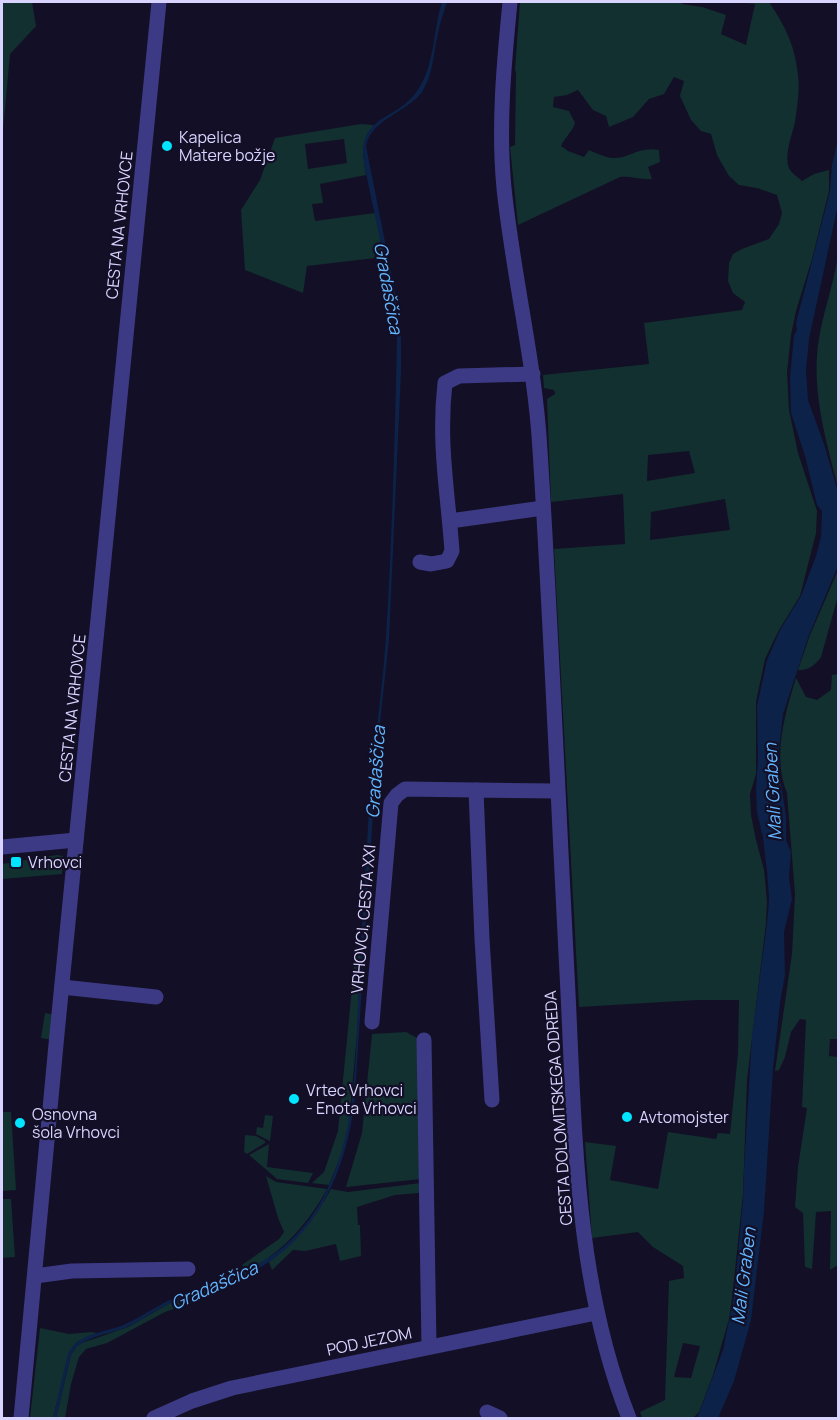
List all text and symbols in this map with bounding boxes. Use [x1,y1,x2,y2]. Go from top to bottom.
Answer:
place label: Kapelica Matere božje [179,126,275,166]
marker: Kapelica Matere božje [160,139,174,153]
street label: CESTA NA VRHOVCE [100,150,138,300]
water label: Gradaščica [369,240,409,337]
street label: CESTA NA VRHOVCE [53,633,91,783]
water label: Gradaščica [360,724,390,819]
water label: Mali Graben [757,741,787,841]
street label: VRHOVCI, CESTA XXI [346,844,380,994]
place label: Vrhovci [28,851,82,873]
marker: Vrhovci [9,855,23,869]
street label: CESTA DOLOMITSKEGA ODREDA [539,990,577,1226]
place label: Vrtec Vrhovci - Enota Vrhovci [306,1079,417,1119]
marker: Vrtec Vrhovci - Enota Vrhovci [287,1092,301,1106]
place label: Osnovna šola Vrhovci [32,1103,120,1143]
place label: Avtomojster [639,1106,729,1128]
marker: Avtomojster [620,1110,634,1124]
marker: Osnovna šola Vrhovci [13,1116,27,1130]
water label: Mali Graben [725,1225,761,1326]
water label: Gradaščica [167,1255,262,1315]
street label: POD JEZOM [324,1321,414,1361]

